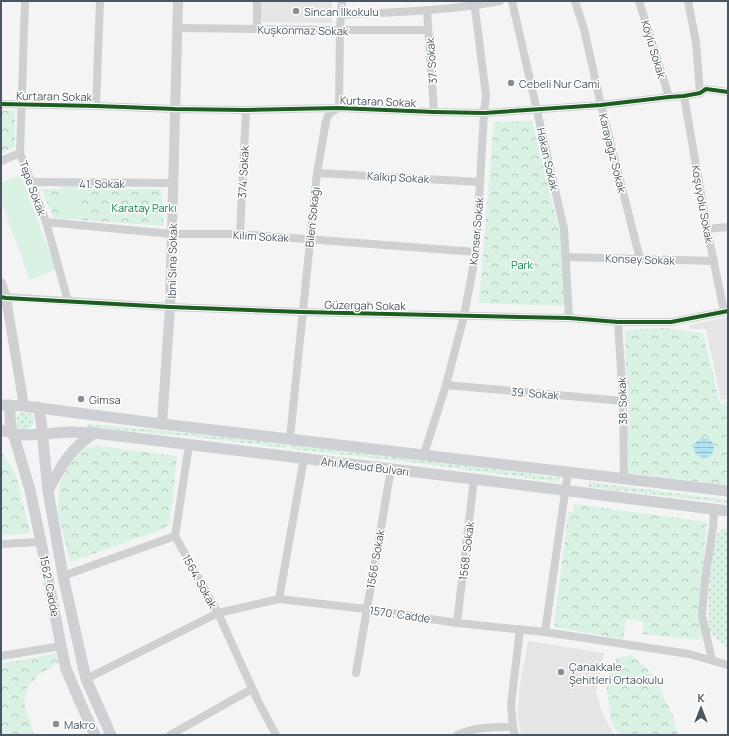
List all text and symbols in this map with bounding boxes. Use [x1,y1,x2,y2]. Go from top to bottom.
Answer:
place label: Sincan İlkokulu [304,4,379,19]
marker: Sincan İlkokulu [291,6,301,16]
street label: Köylü Sokak [638,18,670,80]
street label: Kuşkonmaz Sokak [258,22,349,38]
street label: 37. Sokak [422,37,440,85]
place label: Cebeli Nur Cami [519,76,600,91]
marker: Cebeli Nur Cami [506,78,516,88]
street label: Kurtaran Sokak [16,88,93,104]
street label: Kurtaran Sokak [340,92,417,110]
street label: Karayağız Sokak [596,112,630,195]
street label: Hakan Sokak [533,126,563,193]
street label: 374. Sokak [234,145,252,199]
street label: Tepe Sokak [16,158,50,218]
street label: Koşuyolu Sokak [689,164,717,245]
street label: Kalkıp Sokak [367,168,430,186]
street label: 41. Sokak [79,176,125,191]
street label: Bilen Sokağı [301,186,323,248]
street label: Konser Sokak [466,196,486,265]
park label: Karatay Parkı [111,200,177,215]
street label: İbni Sina Sokak [164,223,180,299]
street label: Kilim Sokak [233,227,290,245]
street label: Konsey Sokak [605,250,676,268]
park label: Park [511,257,534,272]
street label: Güzergah Sokak [324,297,406,313]
street label: 38. Sokak [614,376,630,425]
street label: 39. Sokak [510,383,560,403]
place label: Gimsa [89,392,121,407]
marker: Gimsa [76,394,86,404]
street label: Ahi Mesud Bulvarı [320,453,410,479]
street label: 1568. Sokak [455,520,477,581]
street label: 1566. Sokak [362,528,388,590]
street label: 1564. Sokak [179,552,221,611]
street label: 1562. Cadde [37,554,63,618]
street label: 1570. Cadde [369,602,432,626]
place label: Çanakkale Şehitleri Ortaokulu [569,659,664,687]
marker: Çanakkale Şehitleri Ortaokulu [556,667,566,677]
north arrow [681,688,721,728]
text: K [697,690,705,705]
place label: Makro [64,717,96,732]
marker: Makro [51,719,61,729]

